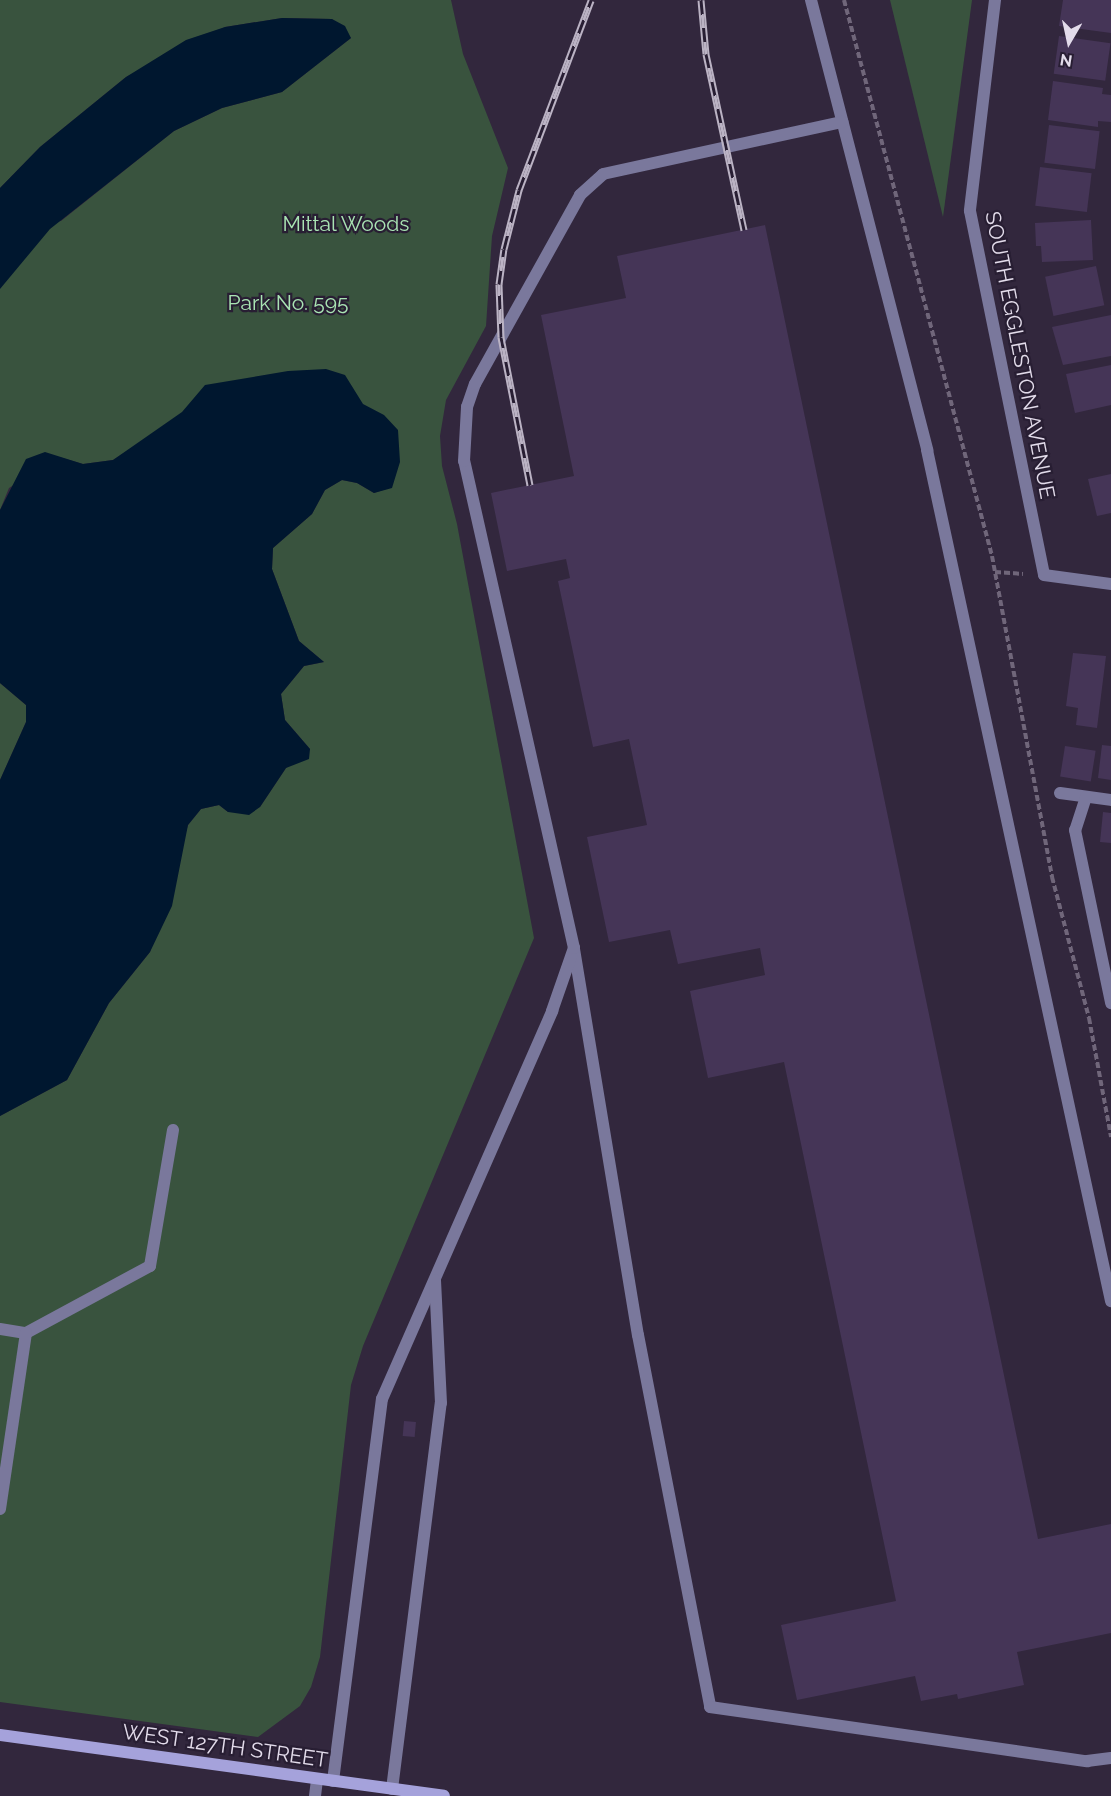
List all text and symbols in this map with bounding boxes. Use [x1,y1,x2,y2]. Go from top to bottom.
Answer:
north arrow [1039,12,1099,72]
text: N [1059,50,1074,71]
street label: SOUTH EGGLESTON AVENUE [980,209,1060,501]
park label: Mittal Woods [282,211,410,237]
park label: Park No. 595 [228,290,348,316]
street label: WEST 127TH STREET [120,1719,330,1773]

